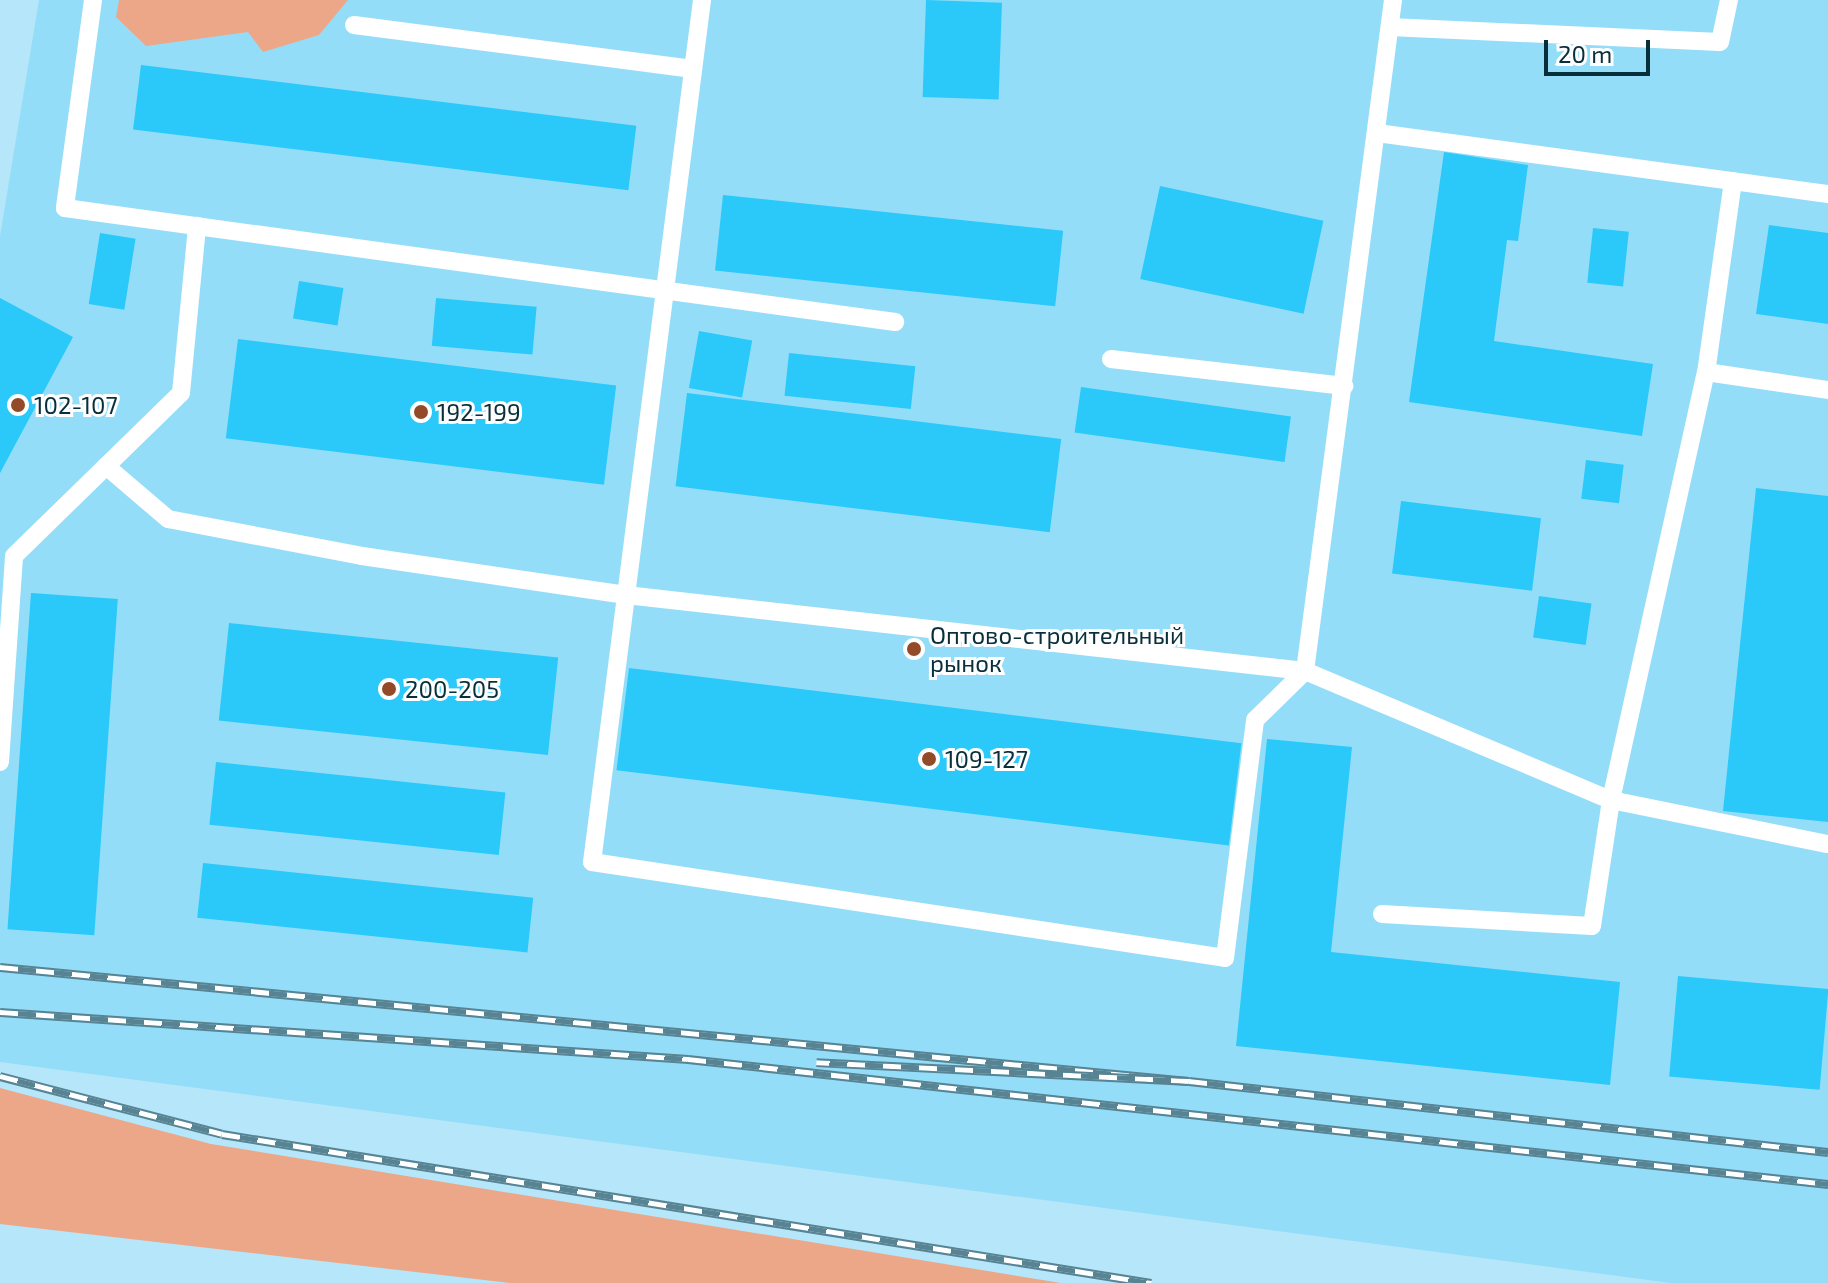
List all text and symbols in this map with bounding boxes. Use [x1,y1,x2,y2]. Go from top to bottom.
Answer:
scale bar [1548,24,1654,74]
text: 20 m [1558,39,1612,68]
place label: 102-107 [34,391,118,419]
marker: 102-107 [9,396,27,414]
place label: 192-199 [437,398,521,426]
marker: 192-199 [412,403,430,421]
place label: Оптово-строительный рынок [930,621,1184,677]
marker: Оптово-строительный рынок [905,640,923,658]
place label: 200-205 [405,675,499,703]
marker: 200-205 [380,680,398,698]
place label: 109-127 [945,745,1028,773]
marker: 109-127 [920,750,938,768]

